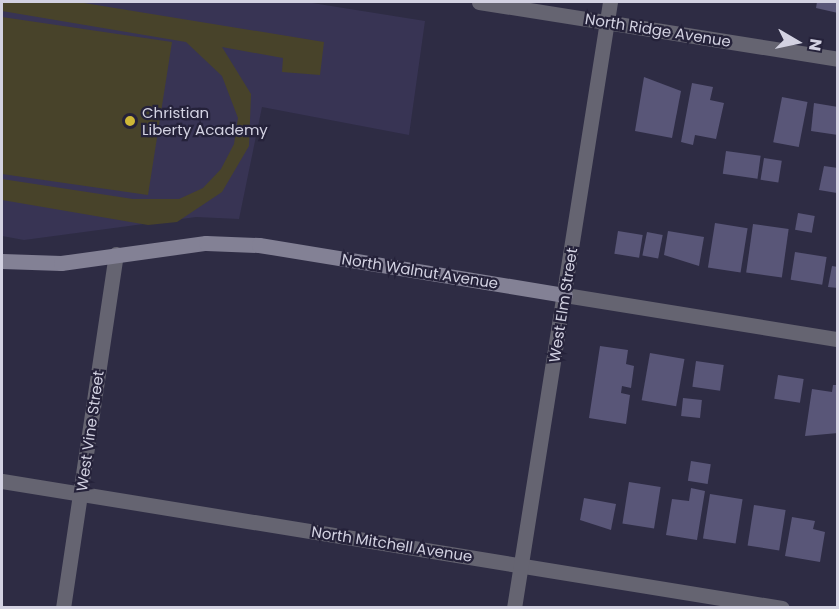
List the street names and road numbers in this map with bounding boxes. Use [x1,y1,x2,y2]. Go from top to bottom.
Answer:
street label: North Ridge Avenue [584,10,732,50]
street label: West Elm Street [545,246,581,364]
street label: North Walnut Avenue [340,250,500,292]
street label: West Vine Street [73,369,107,493]
street label: North Mitchell Avenue [310,522,474,566]

